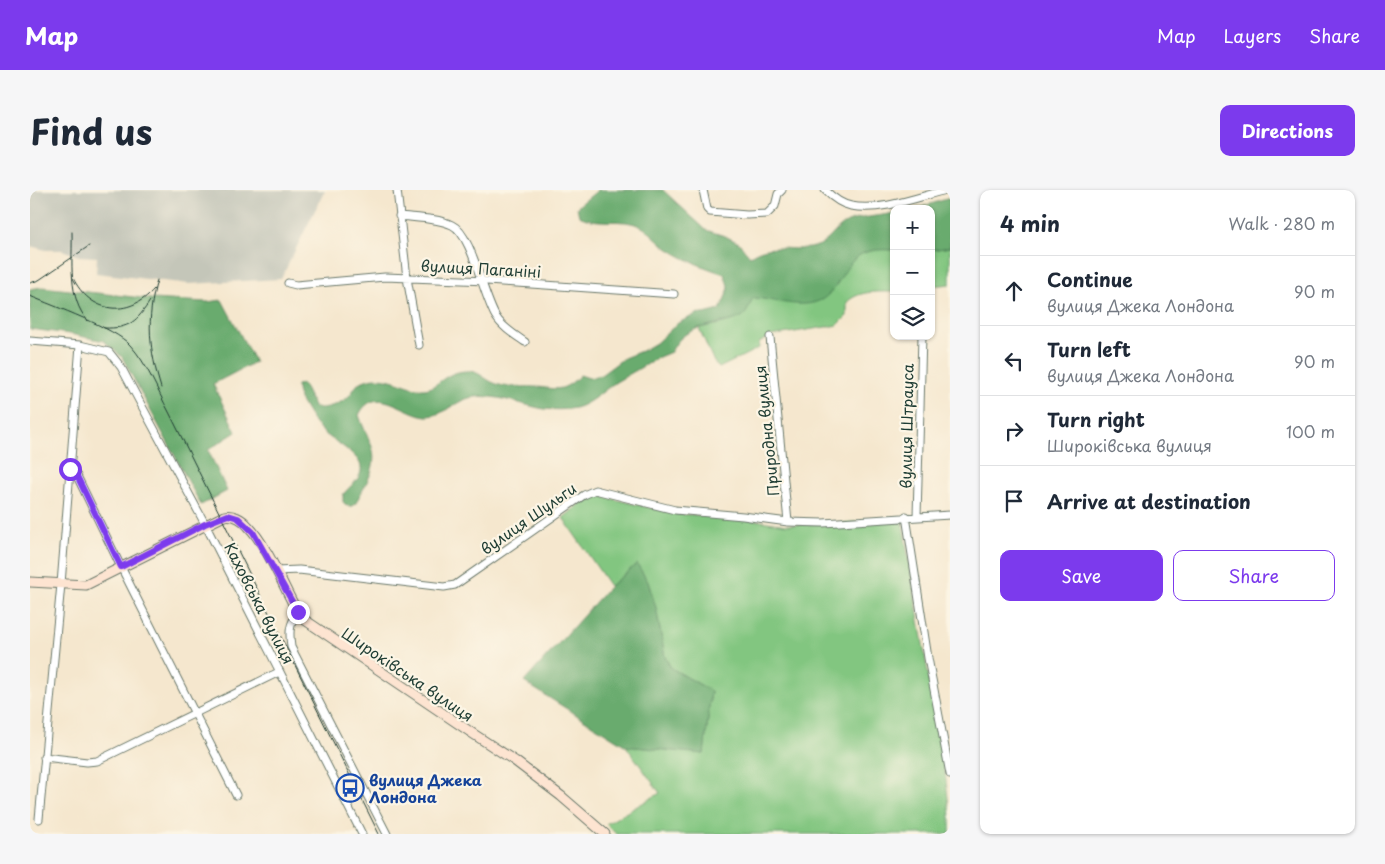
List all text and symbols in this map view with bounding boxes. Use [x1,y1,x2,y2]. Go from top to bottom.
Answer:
text: Map [25,17,78,53]
text: Map [1157,22,1196,49]
text: Layers [1224,22,1281,49]
text: Share [1309,22,1360,49]
text: Find us [30,104,152,157]
button: Directions [1220,105,1355,156]
map controls [890,205,935,340]
button: + [890,205,935,250]
text: 4 min [1000,207,1060,239]
text: Walk · 280 m [1228,211,1335,235]
button: − [890,250,935,295]
street label: вулиця Паганіні [420,253,542,283]
text: Continue [1047,265,1133,293]
icon: ahead [1000,277,1028,305]
text: 90 m [1294,279,1335,303]
text: вулиця Джека Лондона [1047,293,1234,317]
button: layers [890,295,935,340]
text: Turn left [1047,335,1131,363]
icon: left [1000,347,1028,375]
text: 90 m [1294,349,1335,373]
street label: вулиця Штрауса [893,363,919,489]
text: вулиця Джека Лондона [1047,363,1234,387]
street label: Природна вулиця [748,365,784,497]
text: Turn right [1047,405,1145,433]
icon: right [1000,417,1028,445]
text: 100 m [1286,419,1335,443]
text: Широківська вулиця [1047,433,1212,457]
route start [59,458,82,481]
street label: вулиця Шульги [475,476,581,560]
icon: arrive [1000,487,1028,515]
text: Arrive at destination [1047,487,1251,515]
street label: Каховська вулиця [219,538,301,668]
button: Save [1000,550,1163,601]
button: Share [1173,550,1335,601]
route end [287,601,310,624]
street label: Широківська вулиця [337,621,479,727]
place label: вулиця Джека Лондона [369,768,482,808]
bus stop icon: вулиця Джека Лондона [335,773,365,803]

